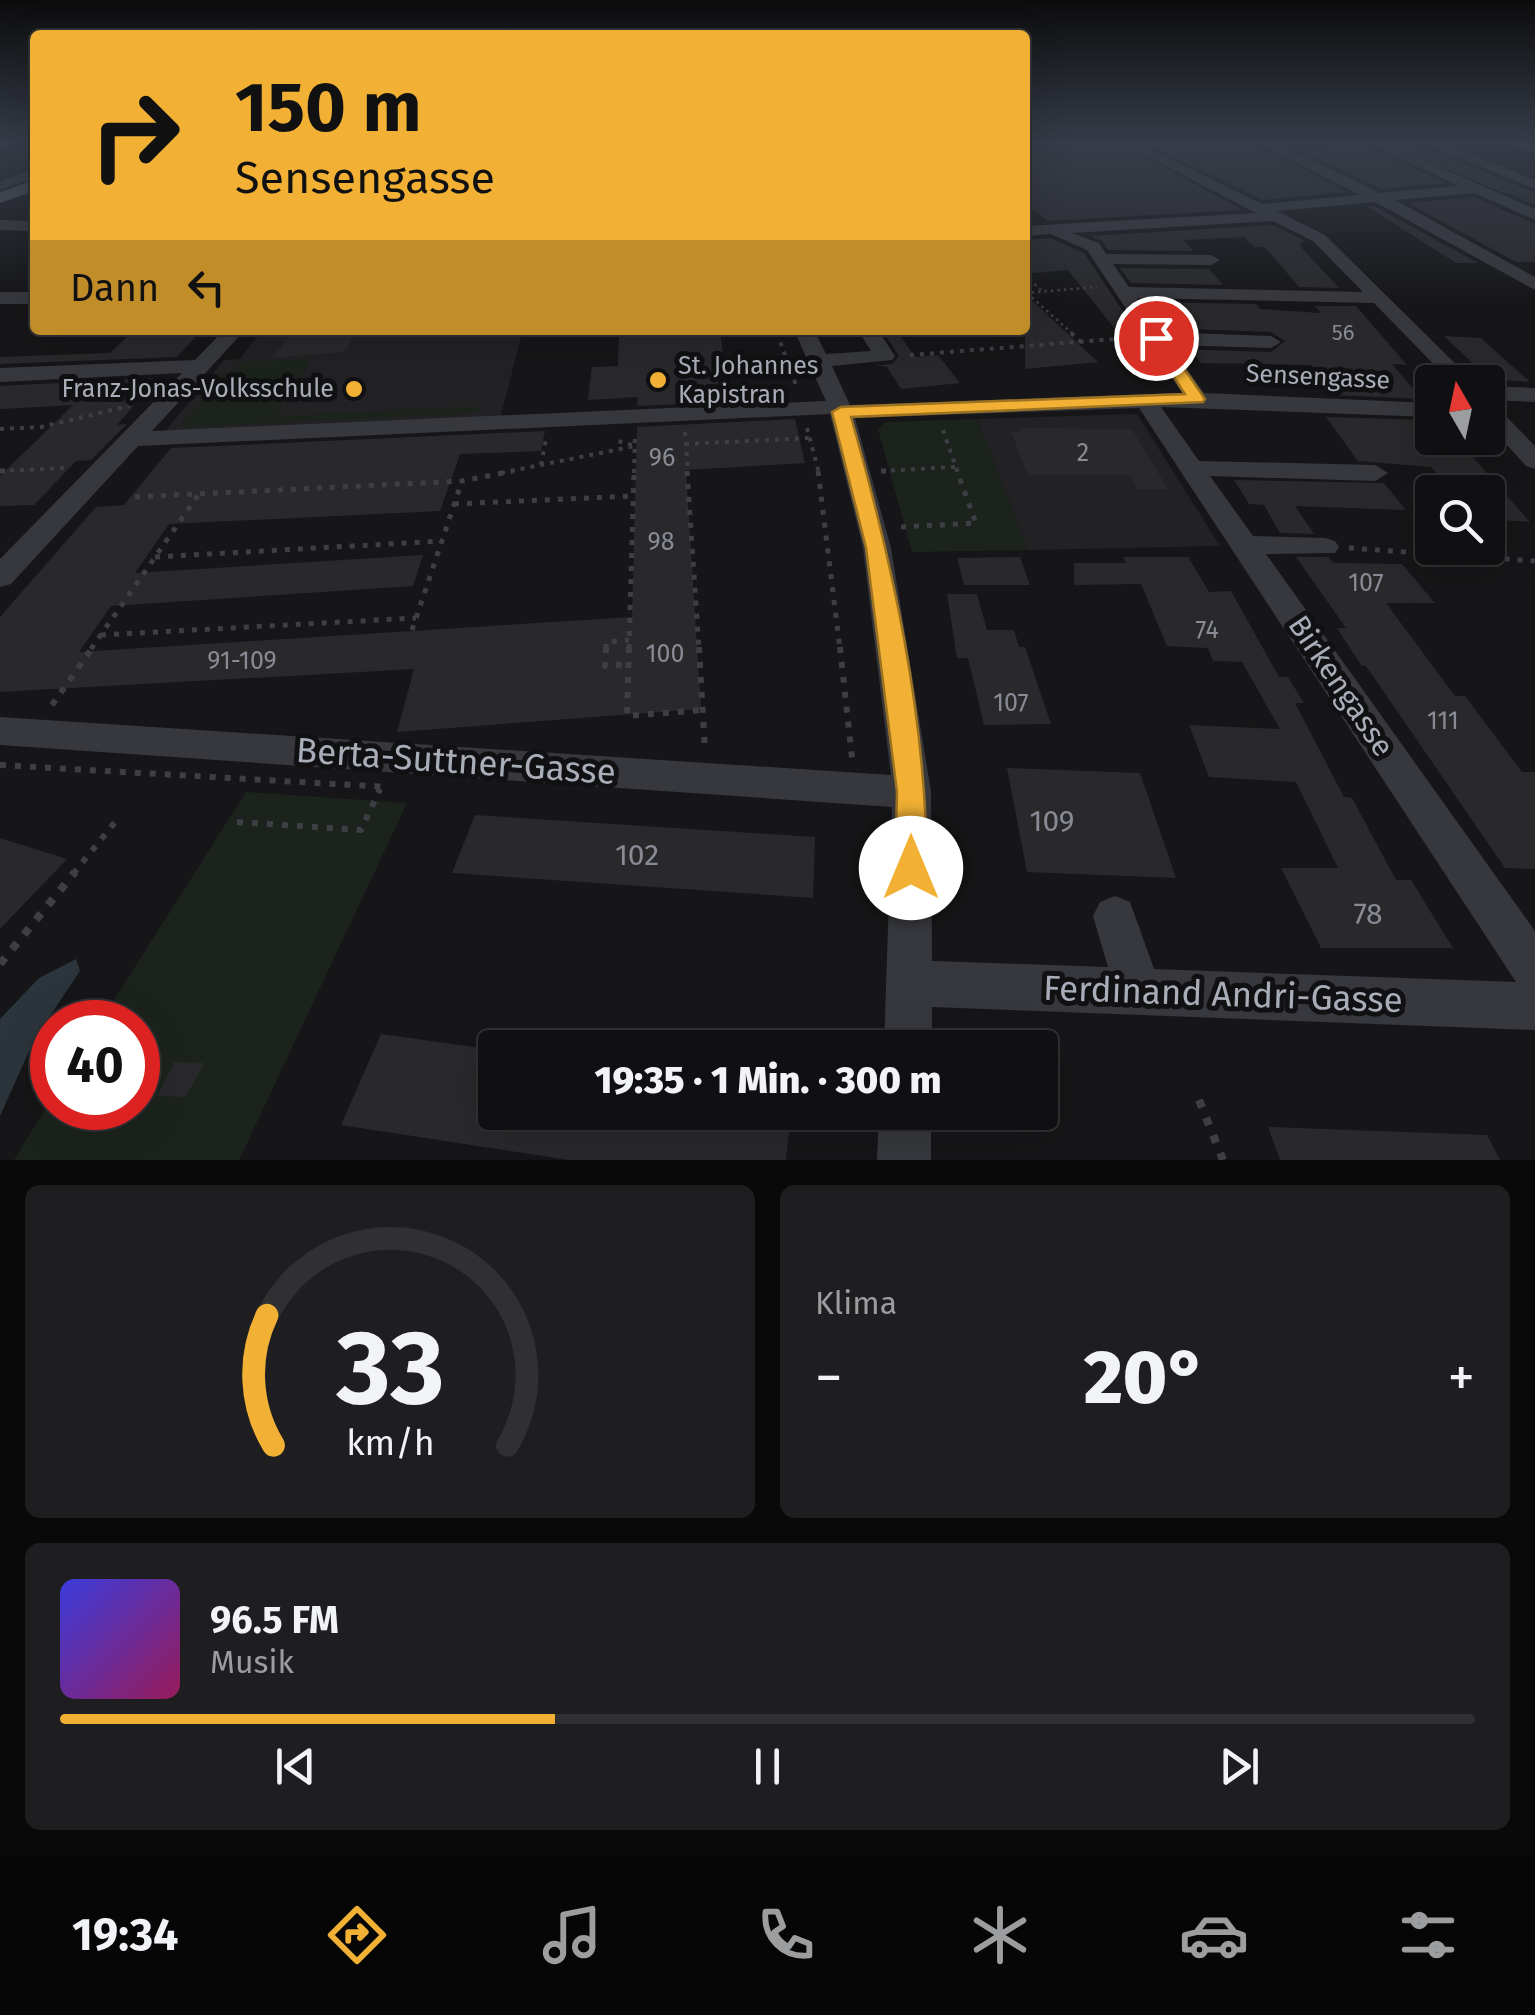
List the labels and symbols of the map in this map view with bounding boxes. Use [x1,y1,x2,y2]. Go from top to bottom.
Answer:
pin [1114,296,1199,381]
house number: 56 [1332,319,1354,346]
place label: St. Johannes Kapistran [678,351,818,410]
street label: Sensengasse [1245,358,1391,396]
north arrow [1415,365,1505,455]
marker: St. Johannes Kapistran [647,369,669,391]
place label: Franz-Jonas-Volksschule [62,374,334,404]
marker: Franz-Jonas-Volksschule [343,378,365,400]
house number: 2 [1077,438,1089,468]
house number: 96 [649,443,675,473]
house number: 98 [648,527,674,557]
house number: 107 [1348,568,1384,598]
street label: Birkengasse [1281,609,1401,763]
house number: 74 [1195,615,1219,645]
house number: 100 [646,639,684,669]
house number: 91-109 [207,646,277,676]
house number: 107 [993,688,1029,718]
house number: 111 [1427,706,1459,736]
street label: Berta-Suttner-Gasse [295,729,617,793]
house number: 109 [1029,803,1075,839]
position arrow [859,816,963,920]
house number: 102 [615,837,659,873]
house number: 78 [1353,896,1383,932]
street label: Ferdinand Andri-Gasse [1043,967,1403,1021]
speed limit sign: 40 [30,1000,160,1130]

